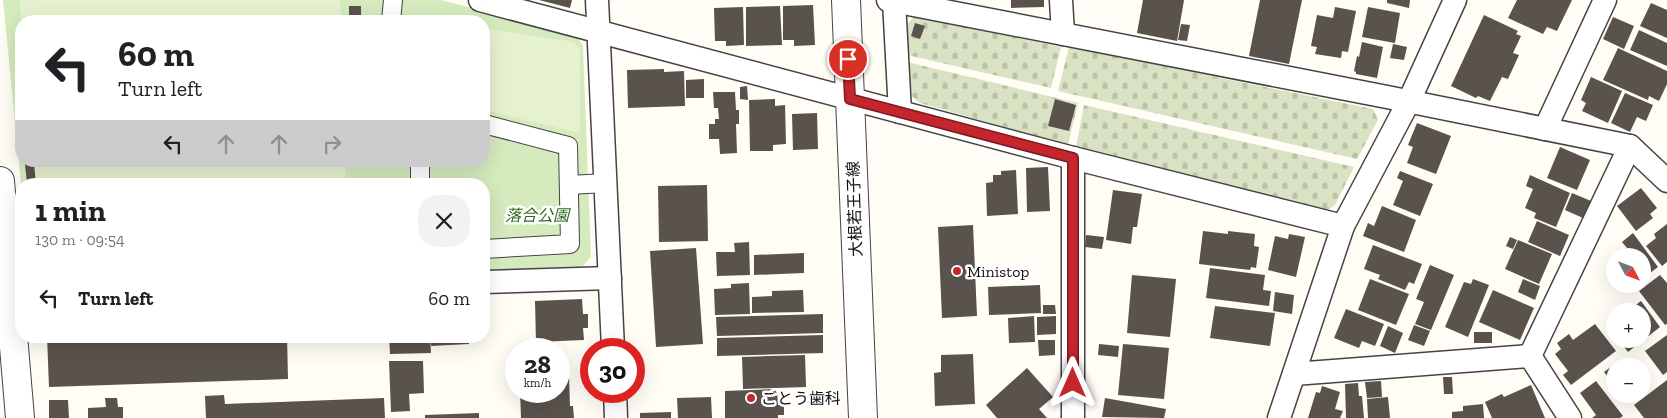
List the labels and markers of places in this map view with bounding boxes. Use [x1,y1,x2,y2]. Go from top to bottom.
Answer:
pin [827,38,869,80]
place label: Ministop [967,262,1029,281]
marker: Ministop [951,265,963,277]
place label: ごとう歯科 [761,389,841,408]
marker: ごとう歯科 [745,392,757,404]

